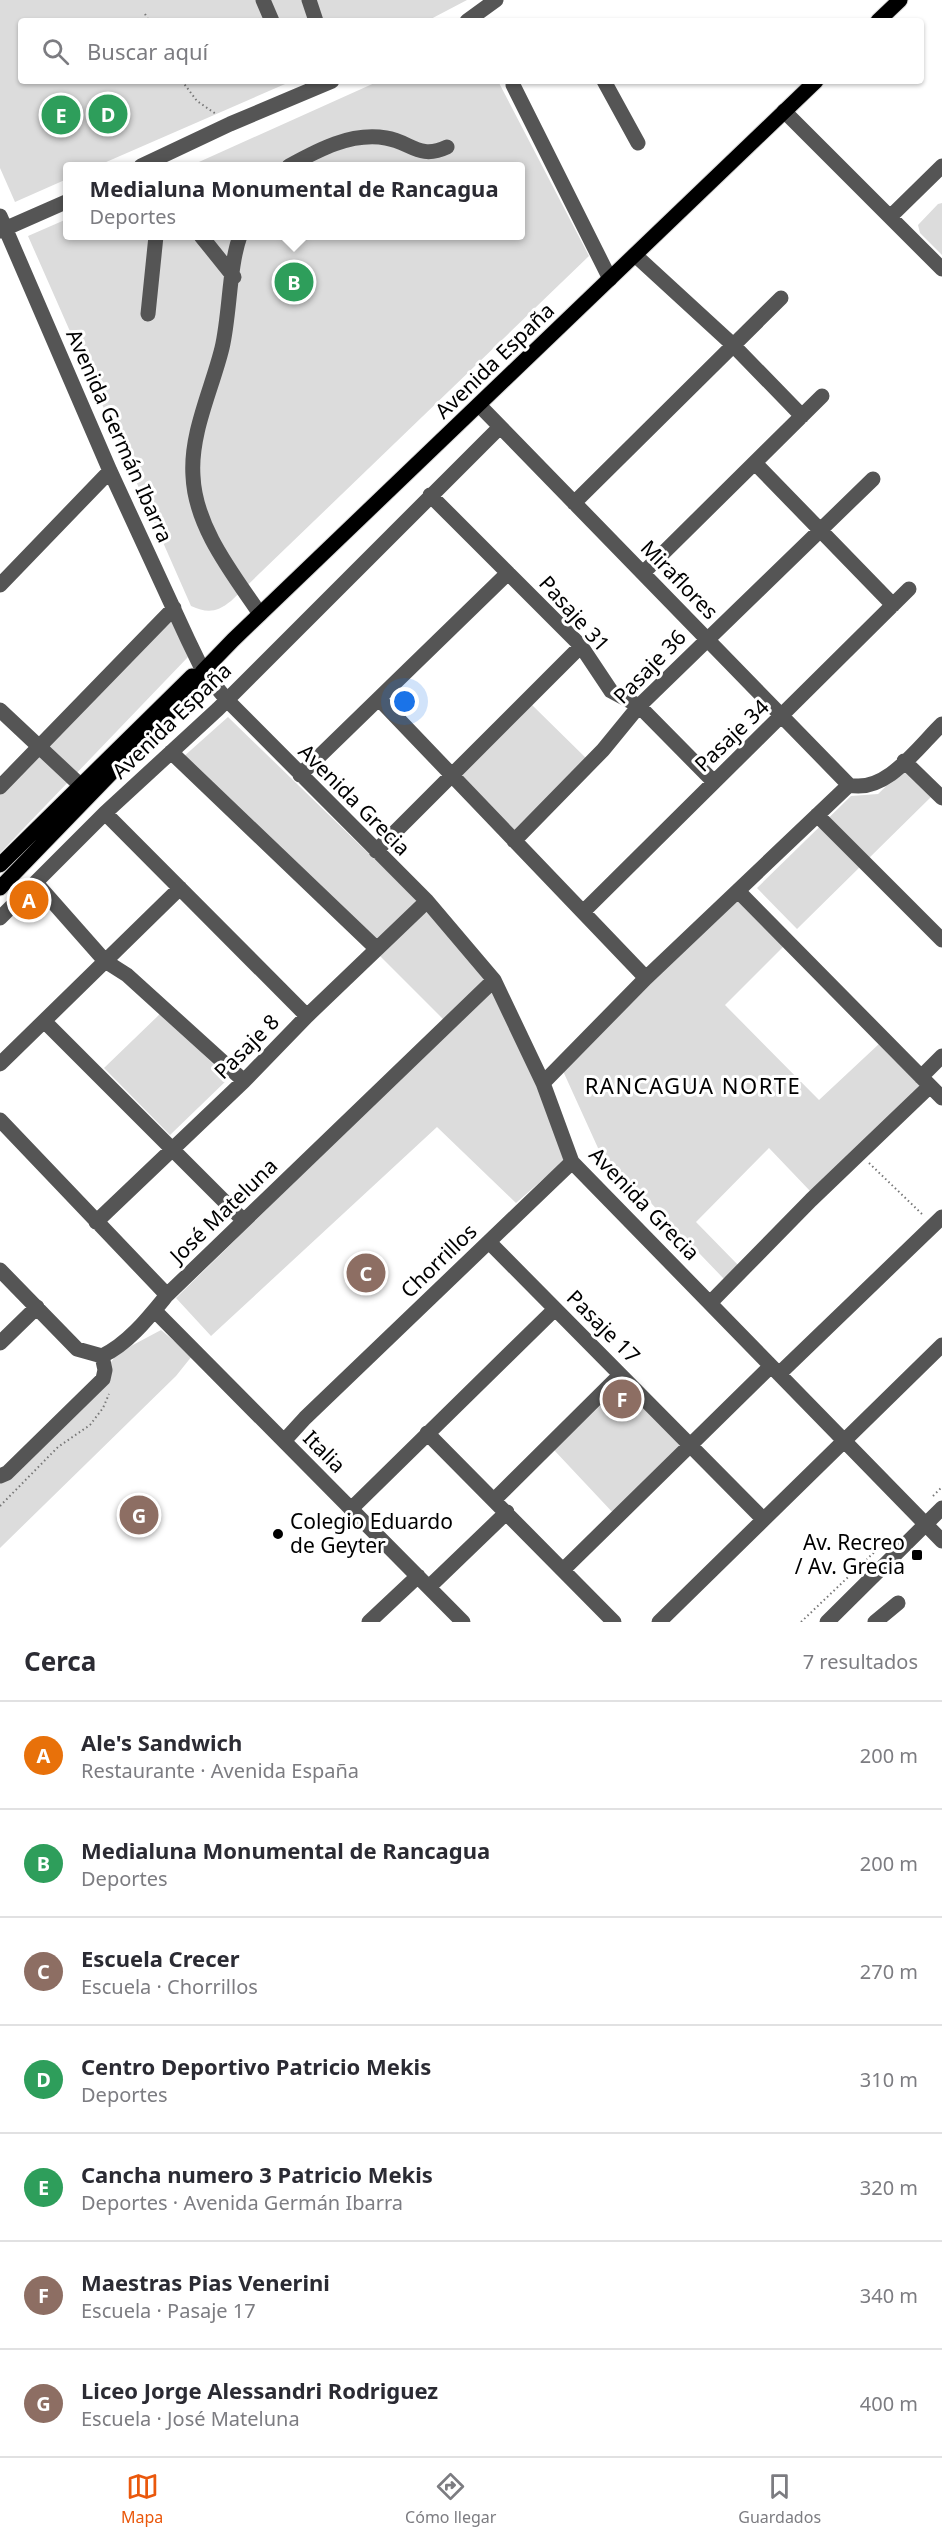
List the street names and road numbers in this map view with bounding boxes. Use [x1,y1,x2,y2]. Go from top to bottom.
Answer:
street label: Avenida España [429,296,560,424]
street label: Avenida Germán Ibarra [60,325,180,547]
street label: Miraflores [635,534,725,625]
street label: Pasaje 31 [533,569,616,657]
street label: Pasaje 36 [607,623,692,710]
street label: Avenida España [106,656,237,784]
street label: Pasaje 34 [688,693,775,778]
street label: Avenida Grecia [293,737,417,861]
street label: Pasaje 8 [208,1008,285,1085]
street label: Avenida Grecia [584,1141,706,1266]
street label: José Mateluna [162,1152,283,1270]
street label: Chorrillos [394,1217,482,1303]
street label: Pasaje 17 [561,1283,647,1369]
street label: Italia [297,1424,352,1479]

